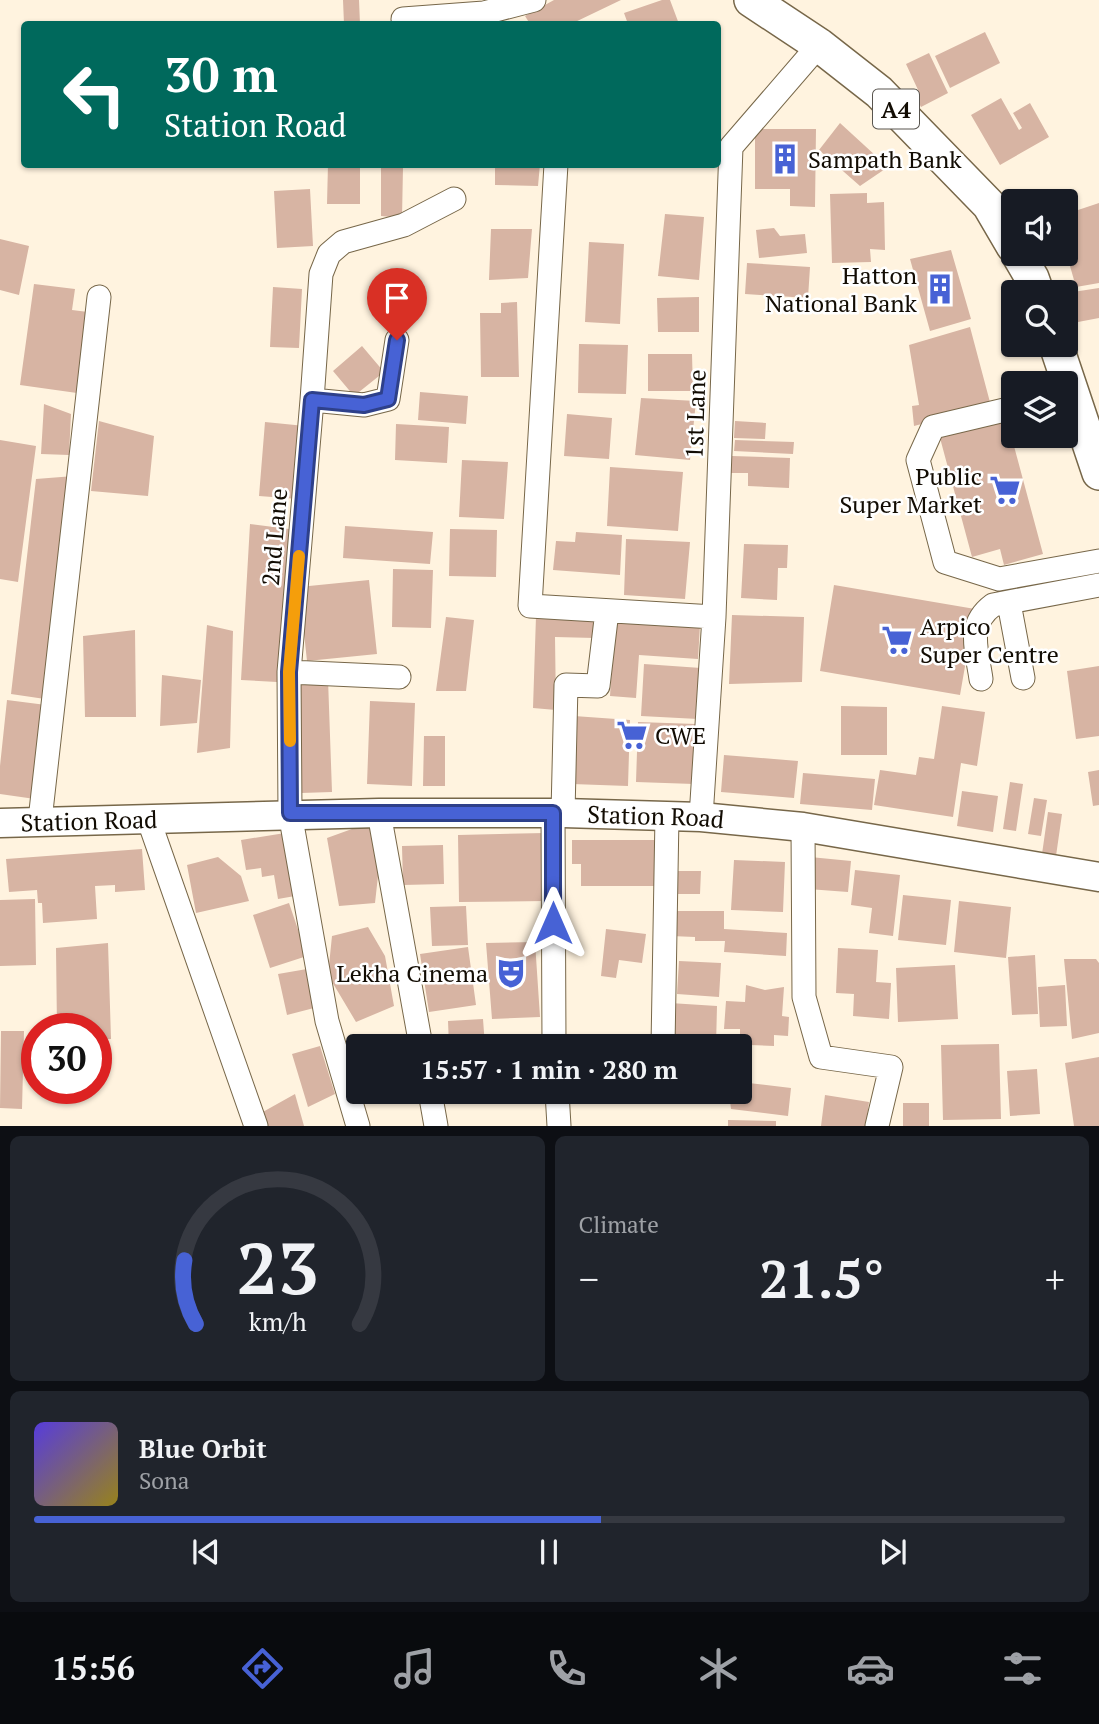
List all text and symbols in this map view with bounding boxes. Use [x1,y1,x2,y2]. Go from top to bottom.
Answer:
text: 30 m [164,41,278,106]
icon: left [49,49,140,140]
road number: A4 [873,90,919,128]
text: Station Road [164,104,347,146]
building icon: Sampath Bank [768,142,802,176]
place label: Sampath Bank [808,143,962,175]
map controls [1001,189,1078,448]
button: sound [1001,189,1078,266]
place label: Hatton National Bank [765,259,918,319]
pin [367,268,427,340]
building icon: Hatton National Bank [923,272,957,306]
icon: arrive [378,279,416,317]
button: search [1001,280,1078,357]
street label: 1st Lane [677,369,713,459]
button: layers [1001,371,1078,448]
place label: Public Super Market [839,460,982,520]
supermarket icon: Public Super Market [988,473,1022,507]
street label: 2nd Lane [254,487,294,587]
place label: Arpico Super Centre [920,610,1059,670]
supermarket icon: Arpico Super Centre [880,623,914,657]
supermarket icon: CWE [615,718,649,752]
place label: CWE [655,719,706,751]
street label: Station Road [587,798,726,835]
street label: Station Road [20,803,158,838]
position arrow [516,886,590,960]
theatre icon: Lekha Cinema [494,956,528,990]
place label: Lekha Cinema [336,957,488,989]
speed limit sign: 30 [21,1013,112,1104]
text: 15:57 · 1 min · 280 m [420,1052,678,1086]
text: Climate [579,1209,659,1240]
text: 23 [236,1219,318,1316]
text: 21.5° [759,1244,884,1313]
text: − [579,1254,599,1304]
text: + [1045,1254,1065,1304]
text: km/h [248,1305,306,1338]
text: Blue Orbit [139,1431,267,1465]
text: Sona [139,1465,189,1496]
icon: previous [187,1533,225,1571]
icon: pause [530,1533,568,1571]
icon: next [874,1533,912,1571]
icon: directions [238,1644,287,1693]
icon: music [390,1644,439,1693]
icon: phone [542,1644,591,1693]
icon: climate [694,1644,743,1693]
icon: car [846,1644,895,1693]
icon: filters [998,1644,1047,1693]
text: 15:56 [52,1647,135,1689]

